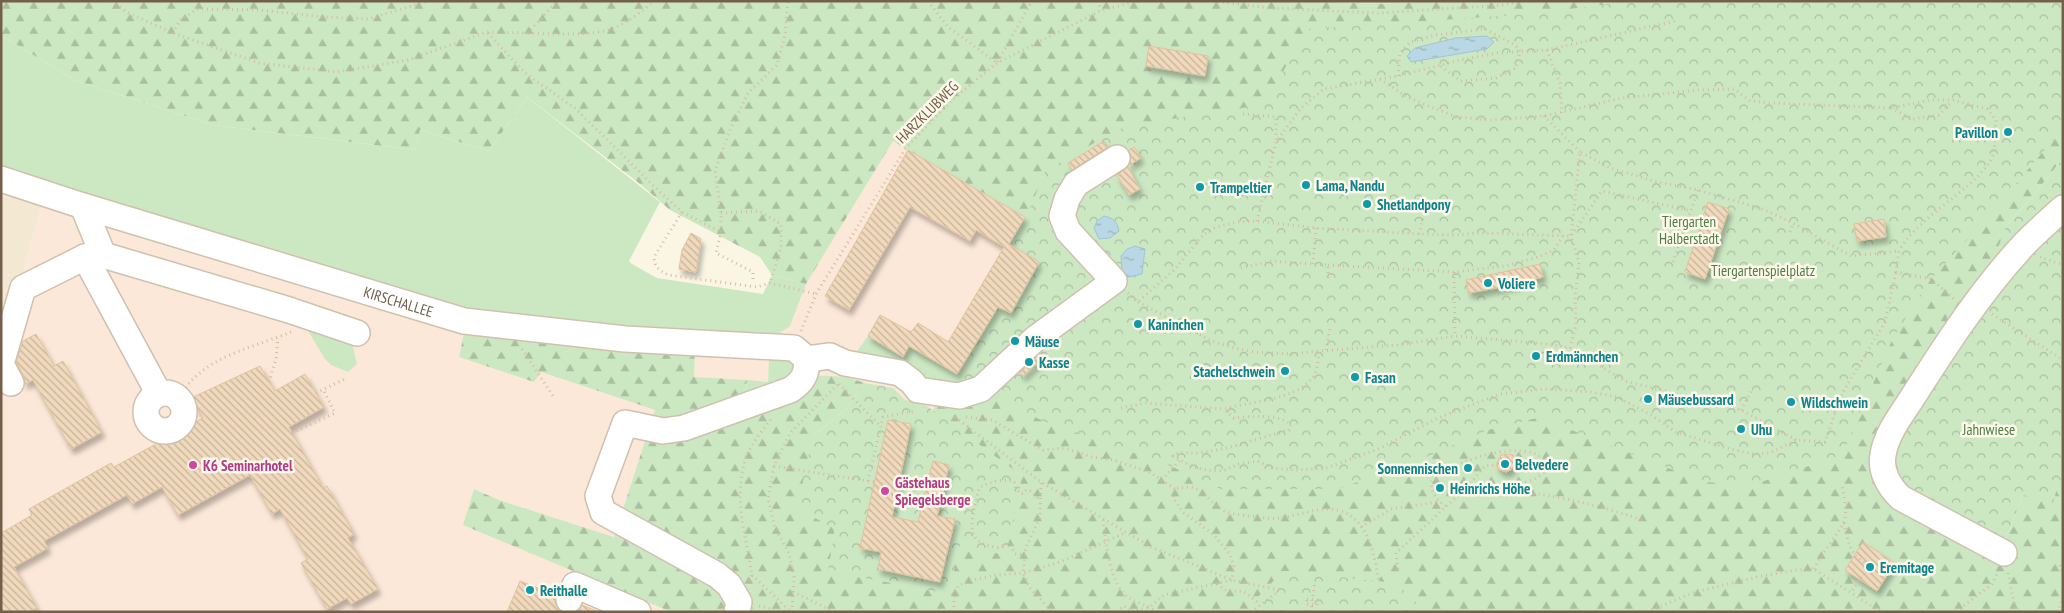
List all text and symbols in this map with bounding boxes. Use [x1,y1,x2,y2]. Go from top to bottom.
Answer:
street label: HARZKLUBWEG [892,77,962,147]
place label: Pavillon [1955,123,1998,142]
marker: Pavillon [2002,126,2014,138]
place label: Lama, Nandu [1316,176,1385,195]
place label: Trampeltier [1210,178,1272,197]
marker: Lama, Nandu [1300,179,1312,191]
marker: Trampeltier [1194,181,1206,193]
place label: Shetlandpony [1377,195,1451,214]
marker: Shetlandpony [1361,198,1373,210]
park label: Tiergarten Halberstadt [1659,212,1719,248]
park label: Tiergartenspielplatz [1711,261,1815,280]
place label: Voliere [1497,274,1536,293]
marker: Voliere [1482,277,1494,289]
street label: KIRSCHALLEE [361,282,436,321]
place label: Kaninchen [1148,315,1204,334]
marker: Kaninchen [1132,318,1144,330]
place label: Mäuse [1025,332,1060,351]
marker: Mäuse [1009,335,1021,347]
place label: Erdmännchen [1546,347,1619,366]
marker: Erdmännchen [1530,350,1542,362]
place label: Kasse [1039,353,1070,372]
marker: Kasse [1023,356,1035,368]
place label: Stachelschwein [1193,362,1275,381]
marker: Stachelschwein [1279,365,1291,377]
place label: Fasan [1365,368,1396,387]
marker: Fasan [1349,371,1361,383]
place label: Mäusebussard [1658,390,1734,409]
marker: Mäusebussard [1642,393,1654,405]
place label: Wildschwein [1800,393,1868,412]
marker: Wildschwein [1785,396,1797,408]
place label: Uhu [1751,420,1772,439]
park label: Jahnwiese [1962,420,2015,439]
marker: Uhu [1735,423,1747,435]
place label: Belvedere [1515,455,1569,474]
place label: K6 Seminarhotel [203,456,293,475]
marker: Belvedere [1499,458,1511,470]
marker: K6 Seminarhotel [187,459,199,471]
place label: Sonnennischen [1378,459,1458,478]
marker: Sonnennischen [1462,462,1474,474]
place label: Gästehaus Spiegelsberge [895,473,971,509]
place label: Heinrichs Höhe [1450,479,1530,498]
marker: Heinrichs Höhe [1434,482,1446,494]
marker: Gästehaus Spiegelsberge [879,485,891,497]
place label: Eremitage [1880,558,1934,577]
marker: Eremitage [1864,561,1876,573]
place label: Reithalle [540,581,588,600]
marker: Reithalle [524,584,536,596]

